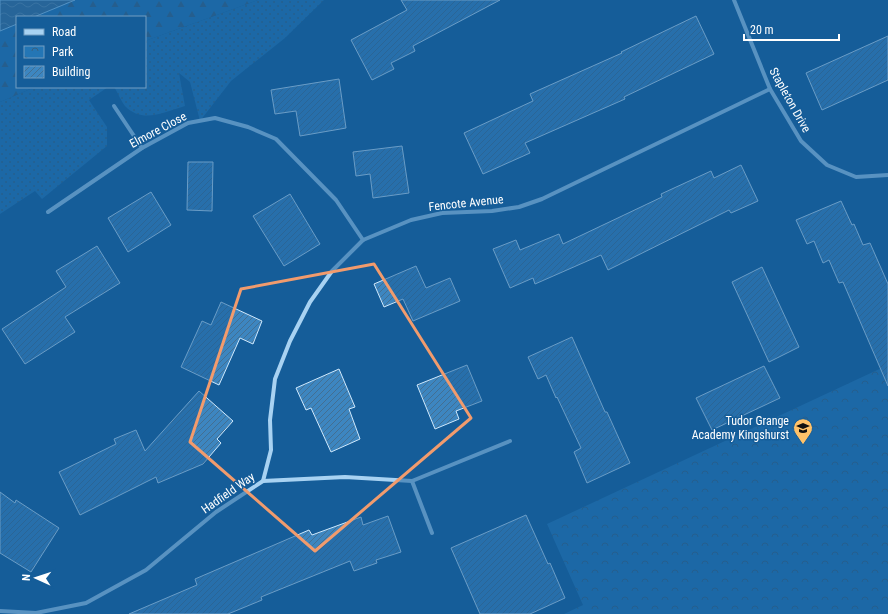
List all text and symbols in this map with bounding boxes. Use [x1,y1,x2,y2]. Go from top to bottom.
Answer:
legend [16,16,146,88]
scale bar [744,16,839,42]
text: 20 m [750,23,774,37]
text: Road [52,25,76,39]
text: Park [52,45,74,59]
text: Building [52,65,90,79]
street label: Stapleton Drive [766,65,814,135]
street label: Elmore Close [127,109,189,151]
street label: Fencote Avenue [428,192,504,214]
place label: Tudor Grange Academy Kingshurst [692,414,789,442]
school or university icon: Tudor Grange Academy Kingshurst [792,417,814,445]
street label: Hadfield Way [199,470,257,516]
north arrow [16,558,56,598]
text: N [20,574,33,581]

